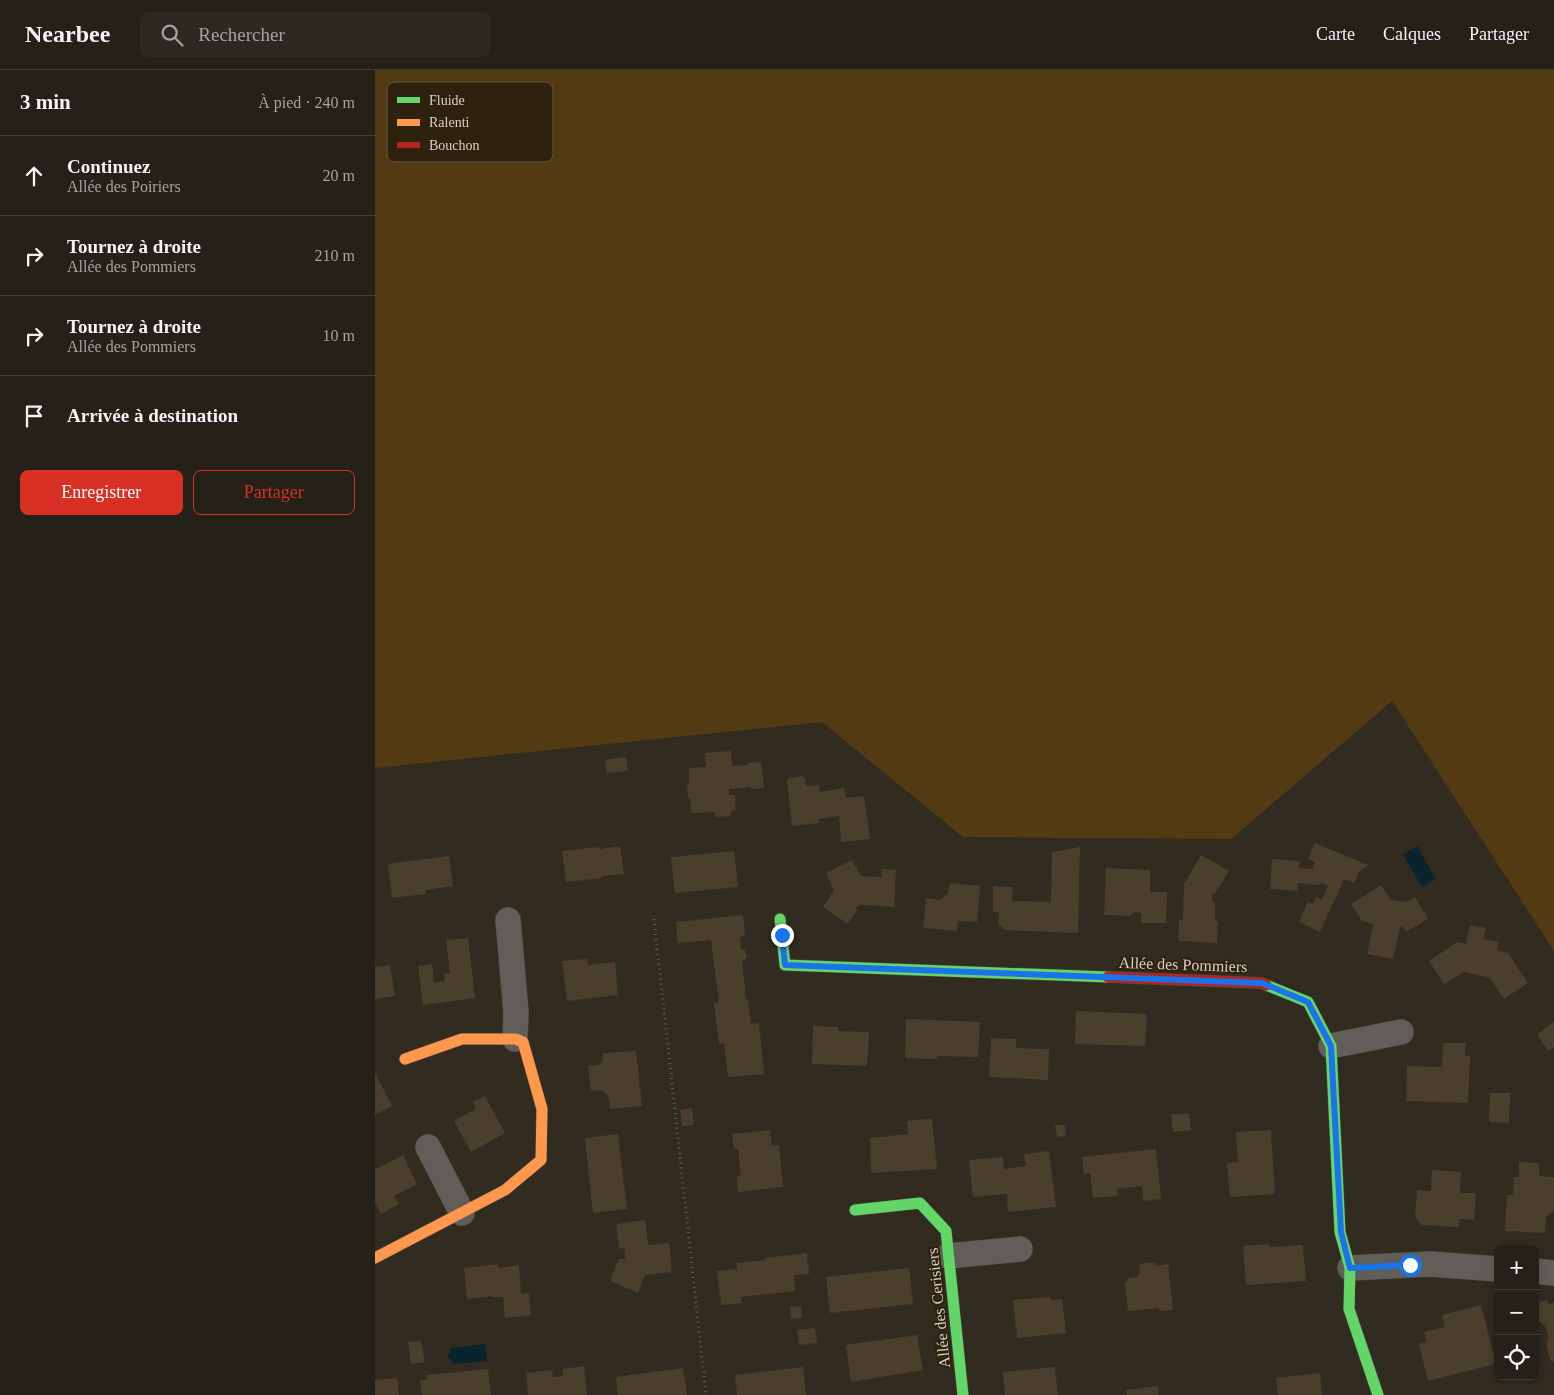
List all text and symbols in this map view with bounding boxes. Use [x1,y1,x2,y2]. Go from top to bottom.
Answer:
search box [140,12,490,57]
text: Nearbee [25,21,110,47]
icon: search [158,21,186,49]
text: Rechercher [198,24,285,45]
text: Carte [1316,24,1355,44]
text: Calques [1383,24,1441,44]
text: Partager [1469,24,1529,44]
legend [387,82,553,162]
text: 3 min [20,90,71,114]
text: Fluide [429,93,465,108]
text: À pied · 240 m [258,94,355,111]
text: Ralenti [429,115,470,130]
text: Bouchon [429,138,480,153]
text: Continuez [67,156,150,177]
icon: ahead [20,162,48,190]
text: 20 m [323,167,355,184]
text: Allée des Poiriers [67,178,181,195]
text: Tournez à droite [67,236,201,257]
icon: right [20,242,48,270]
text: 210 m [315,247,355,264]
text: Allée des Pommiers [67,258,196,275]
text: Tournez à droite [67,316,201,337]
icon: right [20,322,48,350]
text: 10 m [323,327,355,344]
text: Allée des Pommiers [67,338,196,355]
icon: arrive [20,402,48,430]
text: Arrivée à destination [67,405,238,426]
button: Enregistrer [20,470,183,515]
button: Partager [193,470,355,515]
route end [771,924,794,947]
street label: Allée des Pommiers [1118,954,1248,975]
map controls [1494,1245,1539,1380]
button: + [1494,1245,1539,1290]
street label: Allée des Cerisiers [924,1247,953,1369]
route start [1399,1254,1422,1277]
button: − [1494,1290,1539,1335]
button: locate [1494,1335,1539,1380]

